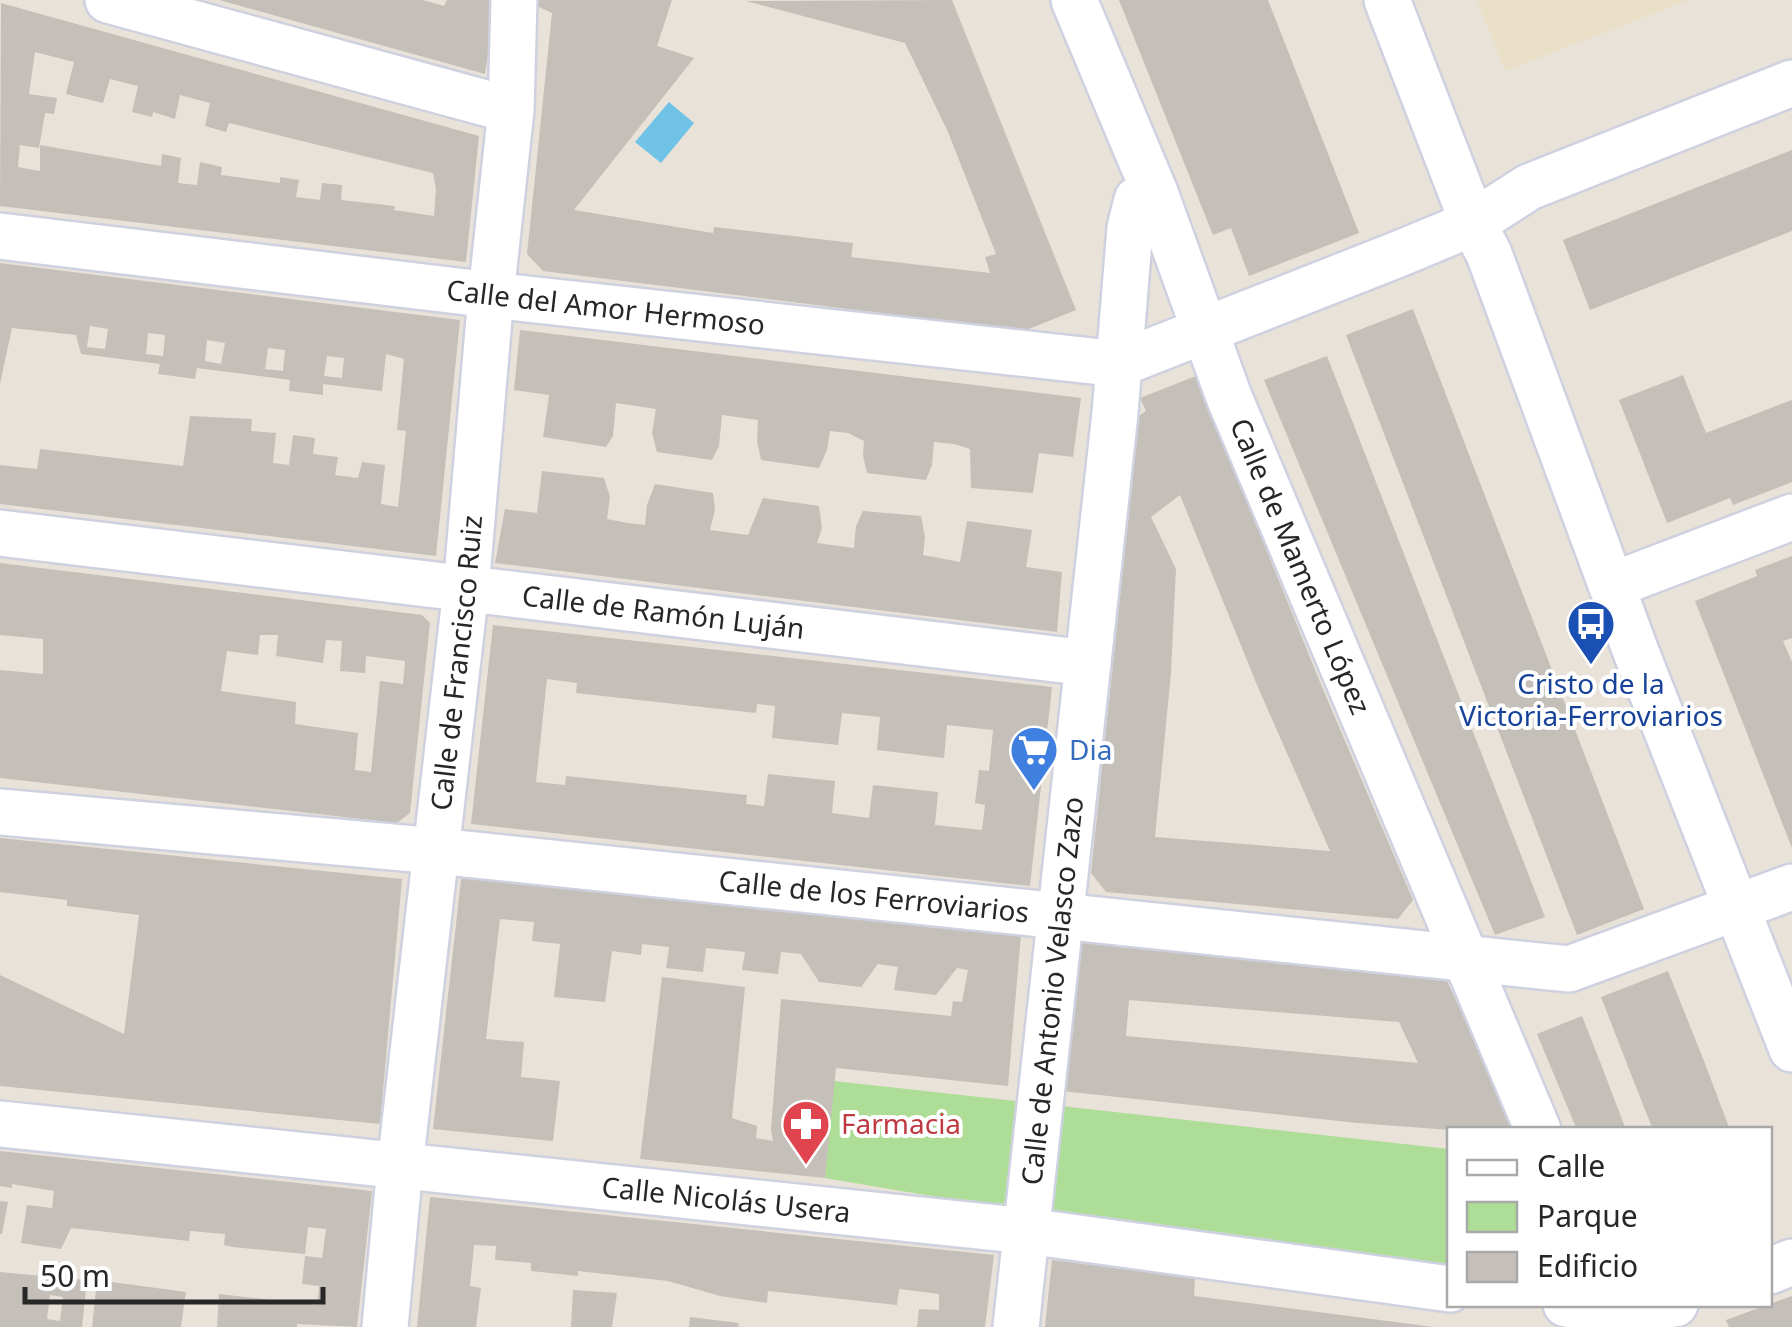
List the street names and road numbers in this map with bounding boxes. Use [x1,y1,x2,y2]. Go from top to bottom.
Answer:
street label: Calle del Amor Hermoso [445,270,767,343]
street label: Calle de Mamerto López [1222,412,1381,720]
street label: Calle de Francisco Ruiz [421,514,490,812]
street label: Calle de Ramón Luján [520,576,807,647]
street label: Calle de Antonio Velasco Zazo [1011,795,1091,1187]
street label: Calle de los Ferroviarios [717,860,1031,931]
street label: Calle Nicolás Usera [600,1167,852,1231]

